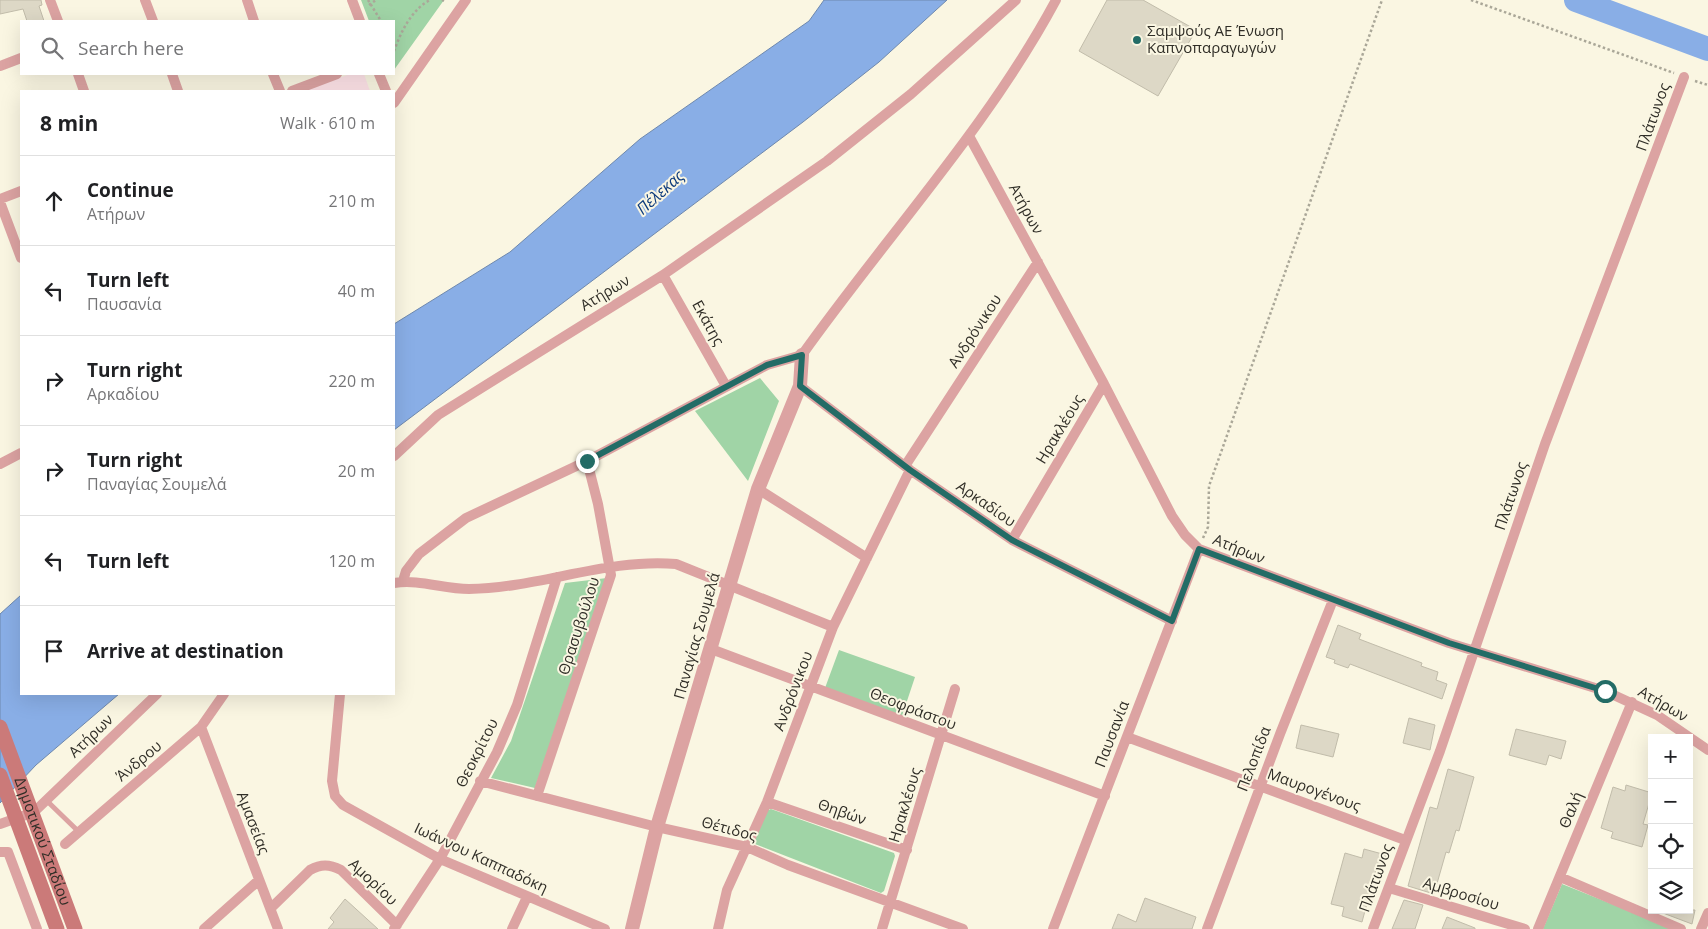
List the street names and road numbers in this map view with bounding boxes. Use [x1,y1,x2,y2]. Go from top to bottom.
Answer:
street label: Πλάτωνος [1630,80,1674,154]
street label: Ατήρων [1005,180,1049,237]
street label: Ατήρων [576,270,633,315]
street label: Ανδρόνικου [943,290,1005,371]
street label: Εκάτης [688,296,729,349]
street label: Ηρακλέους [1031,390,1088,467]
street label: Πλάτωνος [1489,459,1531,533]
street label: Αρκαδίου [953,476,1020,531]
street label: Ατήρων [1210,529,1268,568]
street label: Παναγίας Σουμελά [668,570,724,701]
street label: Θρασυβούλου [553,574,603,677]
street label: Ανδρόνικου [768,648,816,733]
street label: Ατήρων [1635,681,1692,725]
street label: Θεοφράστου [867,682,960,734]
street label: Παυσανία [1089,697,1133,770]
street label: Ατήρων [64,709,117,761]
street label: Θεοκρίτου [450,715,502,791]
street label: Πελοπίδα [1232,723,1275,794]
street label: Άνδρου [111,735,165,785]
street label: Μαυρογένους [1265,763,1364,815]
street label: Ηρακλέους [883,765,925,845]
street label: Δημοτικού Σταδίου [10,774,76,908]
street label: Αμασείας [233,788,275,857]
street label: Θαλή [1553,788,1587,831]
street label: Θηβών [815,793,869,829]
street label: Θέτιδος [699,811,759,845]
street label: Ιωάννου Καππαδόκη [411,817,552,897]
street label: Πλάτωνος [1353,841,1397,915]
street label: Αμορίου [345,853,402,909]
street label: Αμβροσίου [1421,872,1502,914]

